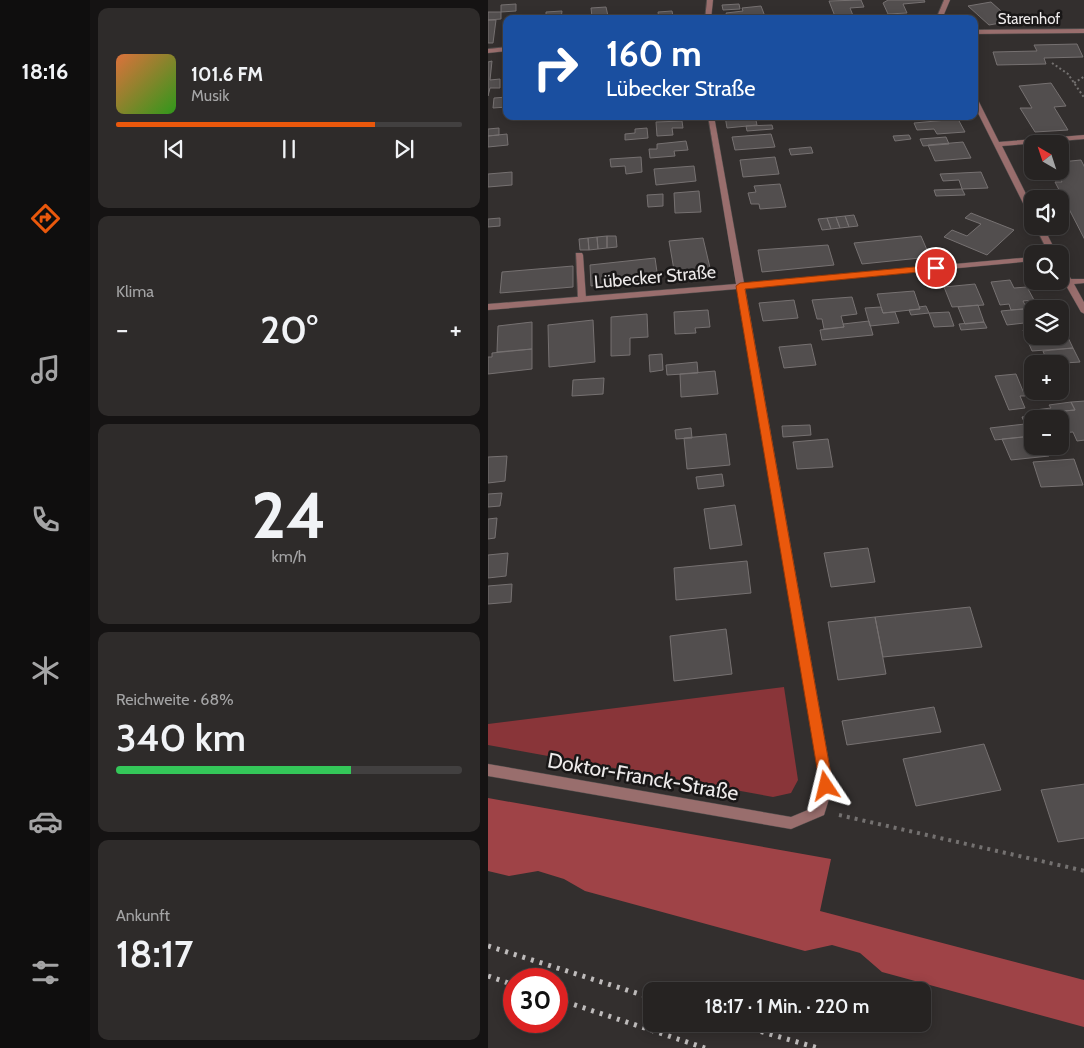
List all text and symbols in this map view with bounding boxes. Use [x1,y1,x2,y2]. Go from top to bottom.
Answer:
street label: Starenhof [998,10,1060,28]
text: 160 m [606,32,702,75]
icon: right [523,35,588,100]
text: 18:16 [22,58,68,85]
text: 101.6 FM [191,63,263,86]
text: Lübecker Straße [606,75,756,102]
text: Musik [191,86,229,105]
icon: previous [160,135,188,163]
icon: pause [275,135,303,163]
icon: next [390,135,418,163]
north arrow [1024,135,1069,180]
map controls [1024,135,1069,455]
button: sound [1024,190,1069,235]
icon: directions [28,201,63,236]
button: search [1024,245,1069,290]
pin [915,247,957,289]
icon: arrive [922,254,950,282]
street label: Lübecker Straße [593,261,717,293]
text: Klima [116,282,154,301]
button: layers [1024,300,1069,345]
text: 20° [260,306,318,353]
text: − [116,312,128,346]
text: + [450,312,462,346]
icon: music [28,352,63,387]
button: + [1024,355,1069,400]
button: − [1024,410,1069,455]
text: 24 [252,475,326,554]
icon: phone [28,502,63,537]
text: km/h [271,547,307,566]
icon: climate [28,653,63,688]
text: Reichweite · 68% [116,690,234,709]
text: 340 km [116,714,246,761]
street label: Doktor-Franck-Straße [546,747,741,806]
position arrow [799,759,851,811]
icon: car [28,804,63,839]
text: Ankunft [116,906,170,925]
text: 18:17 [116,930,193,977]
icon: filters [28,955,63,990]
speed limit sign: 30 [503,968,568,1033]
text: 18:17 · 1 Min. · 220 m [705,995,869,1018]

